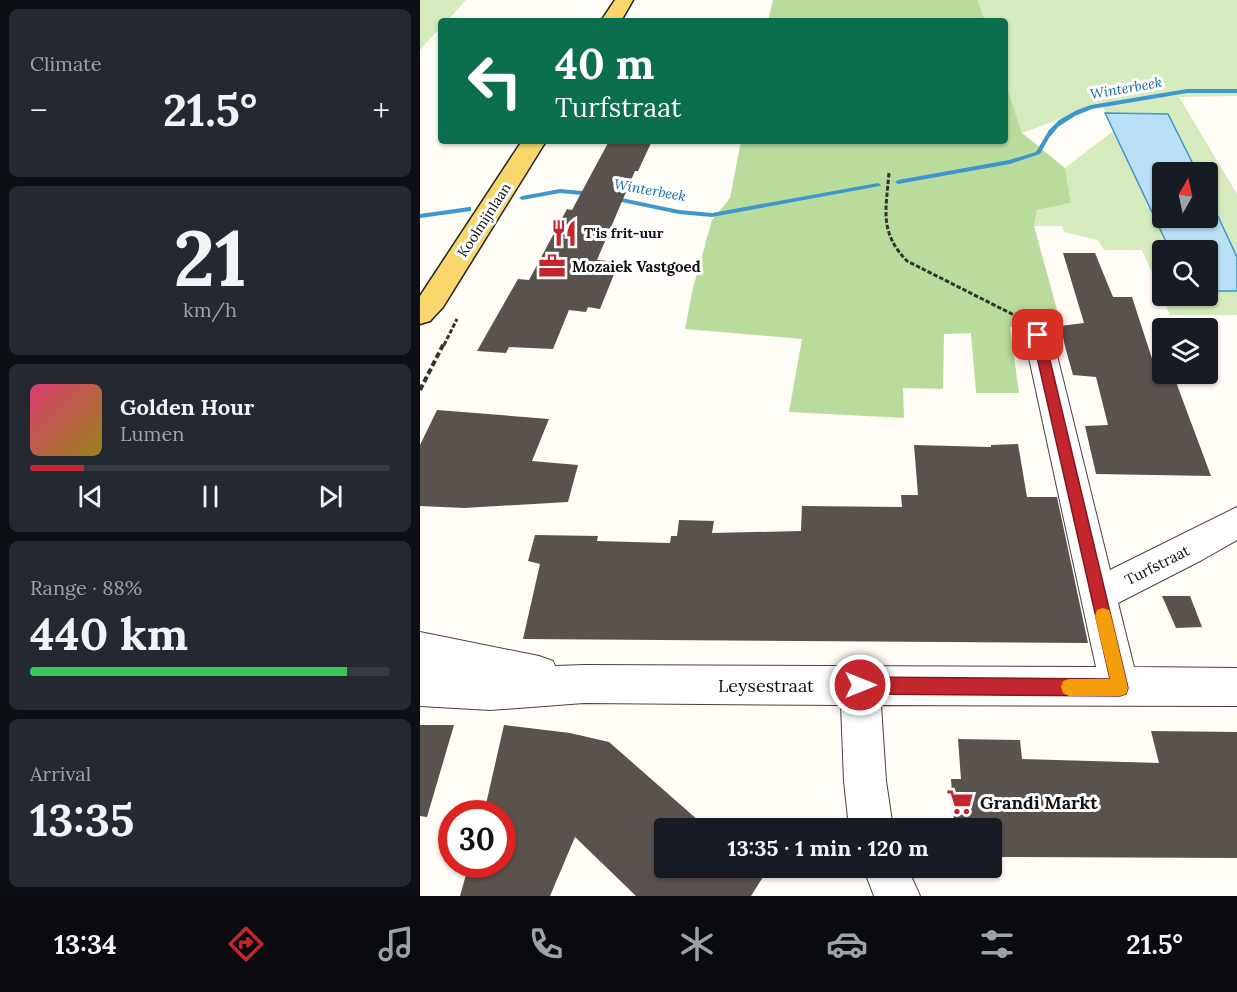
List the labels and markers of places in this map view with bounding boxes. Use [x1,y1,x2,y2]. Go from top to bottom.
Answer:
restaurant icon: T'is frit-uur [549,218,579,248]
place label: T'is frit-uur [584,224,664,242]
office icon: Mozaiek Vastgoed [537,251,567,281]
place label: Mozaiek Vastgoed [572,257,701,276]
pin [1012,309,1063,360]
supermarket icon: Grandi Markt [945,787,975,817]
place label: Grandi Markt [980,791,1098,814]

